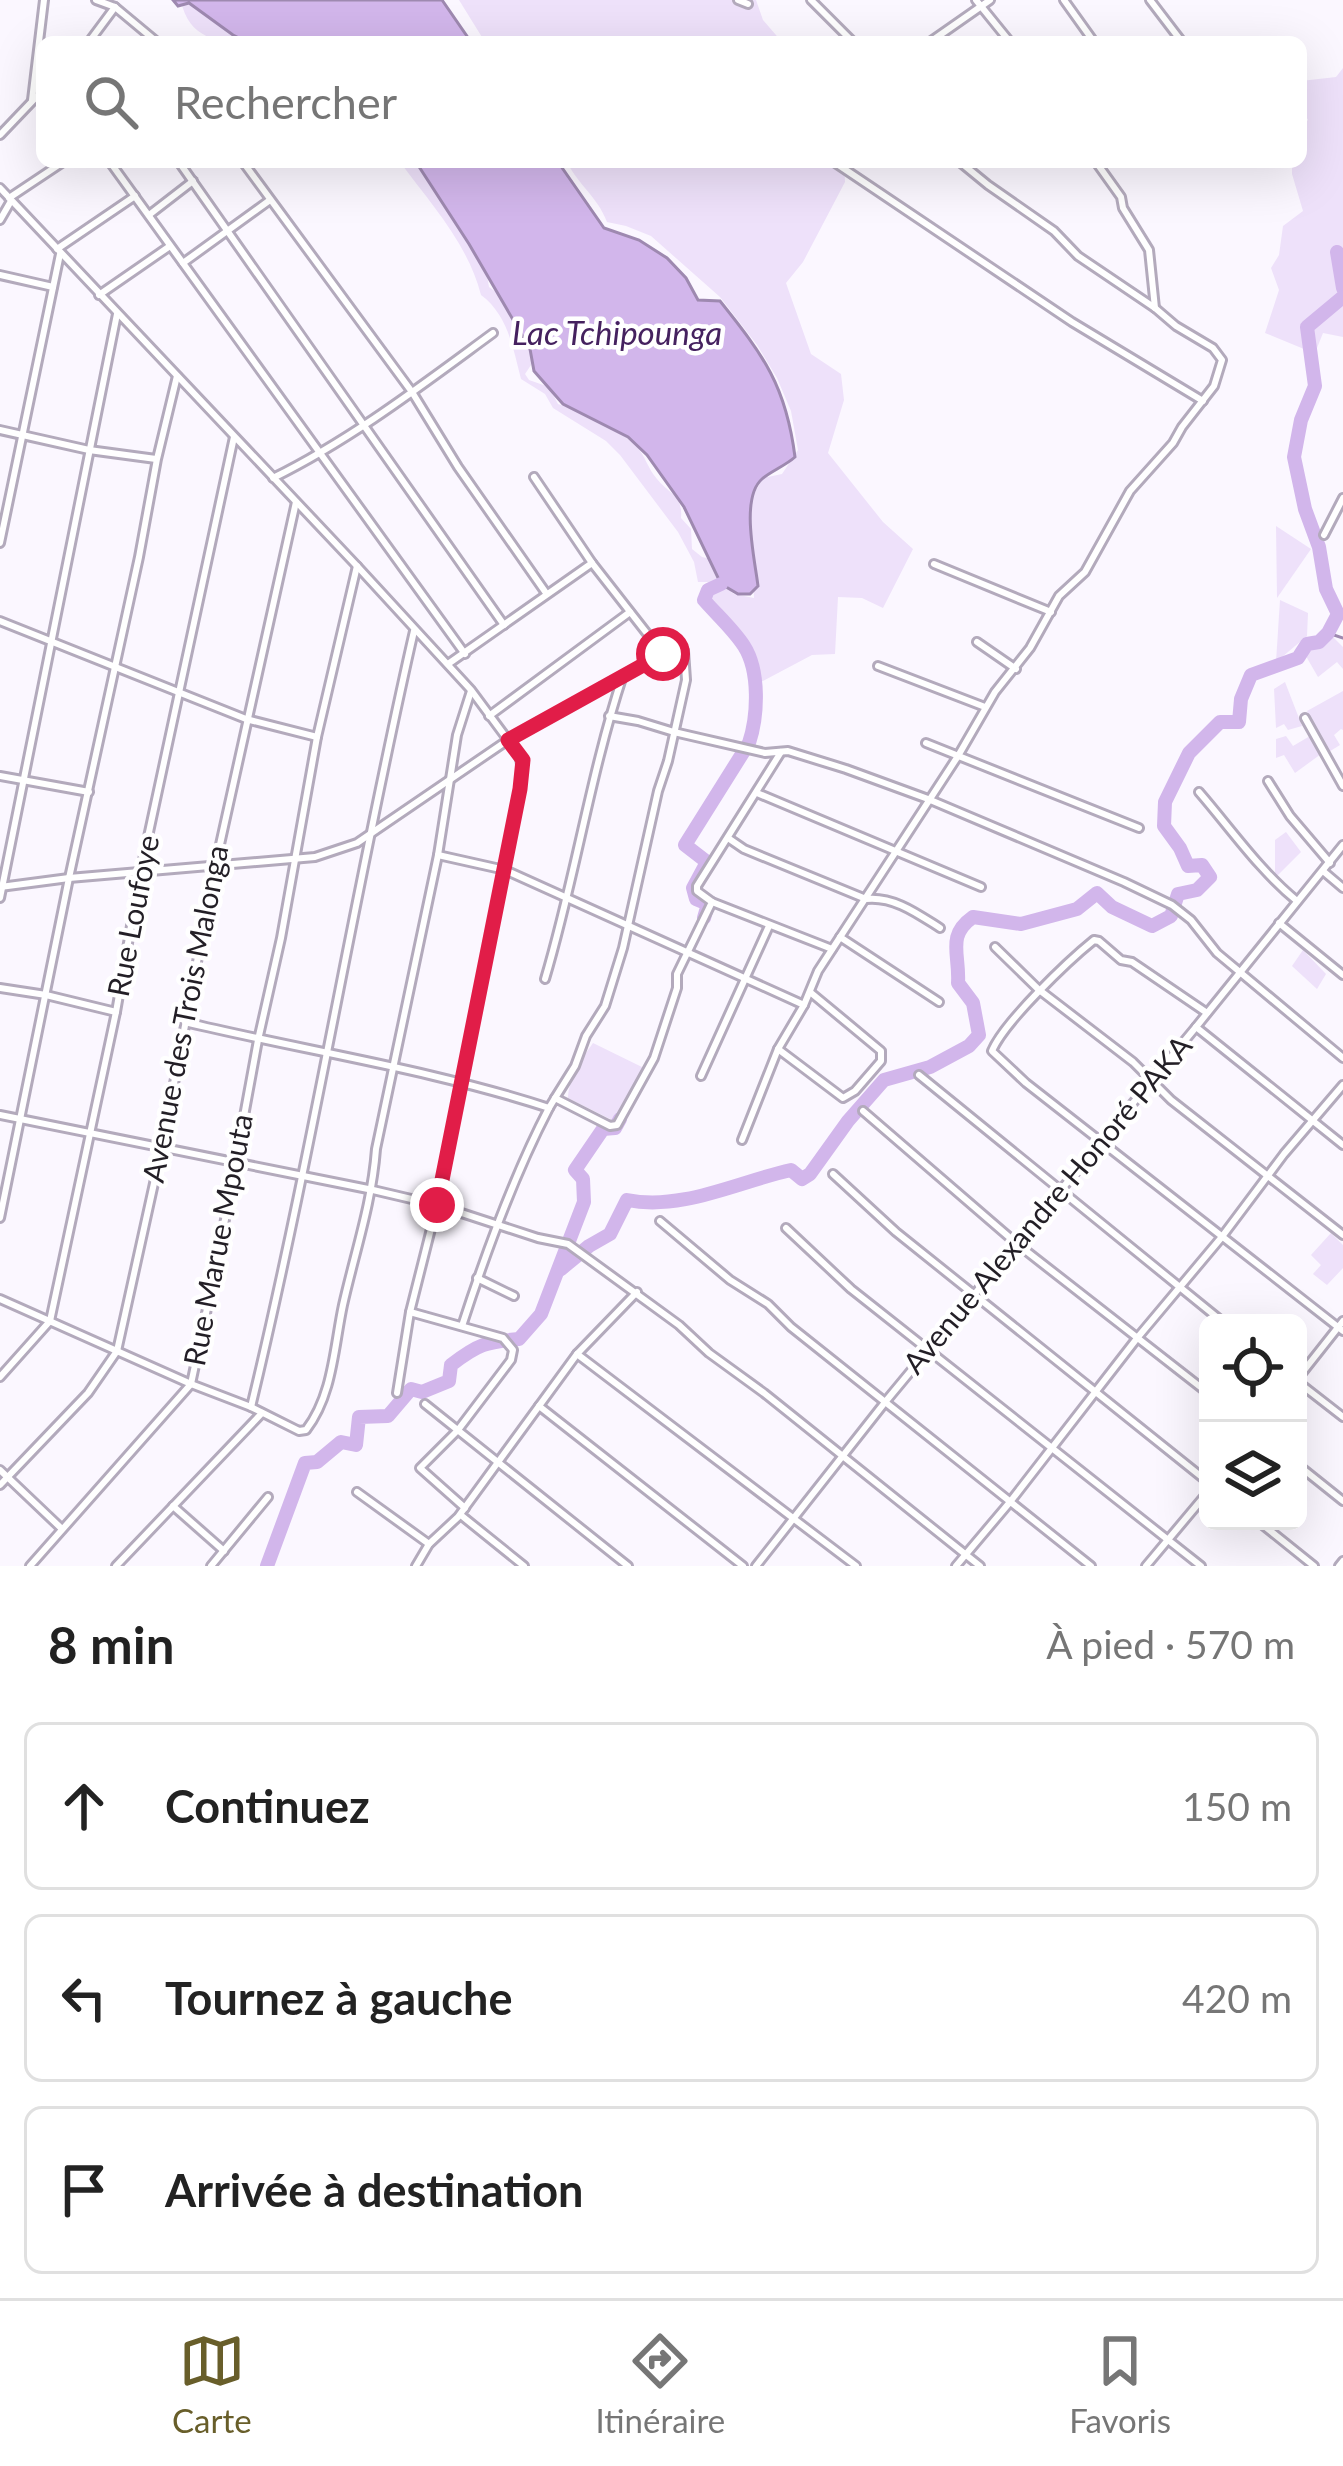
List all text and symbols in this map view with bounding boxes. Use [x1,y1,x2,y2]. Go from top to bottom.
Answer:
search box [36,36,1307,168]
icon: search [78,69,144,135]
text: Rechercher [174,75,397,129]
water label: Lac Tchipounga [512,312,722,352]
route start [636,627,690,681]
street label: Rue Loufoye [99,832,165,1000]
street label: Avenue des Trois Malonga [134,842,234,1185]
street label: Avenue Alexandre Honoré PAKA [894,1027,1199,1380]
street label: Rue Marue Mpouta [175,1111,259,1369]
route end [410,1178,464,1232]
map controls [1199,1314,1307,1530]
button: locate [1199,1314,1307,1422]
button: layers [1199,1422,1307,1530]
text: 8 min [48,1614,174,1675]
text: À pied · 570 m [1046,1621,1295,1667]
icon: ahead [51,1773,117,1839]
text: Continuez [165,1779,370,1833]
text: 150 m [1182,1783,1292,1829]
icon: left [51,1965,117,2031]
text: Tournez à gauche [165,1971,512,2025]
text: 420 m [1182,1975,1292,2021]
icon: arrive [51,2157,117,2223]
text: Arrivée à destination [165,2163,583,2217]
tab: Carte [172,2328,252,2440]
tab: Itinéraire [596,2328,725,2440]
tab: Favoris [1069,2328,1171,2440]

